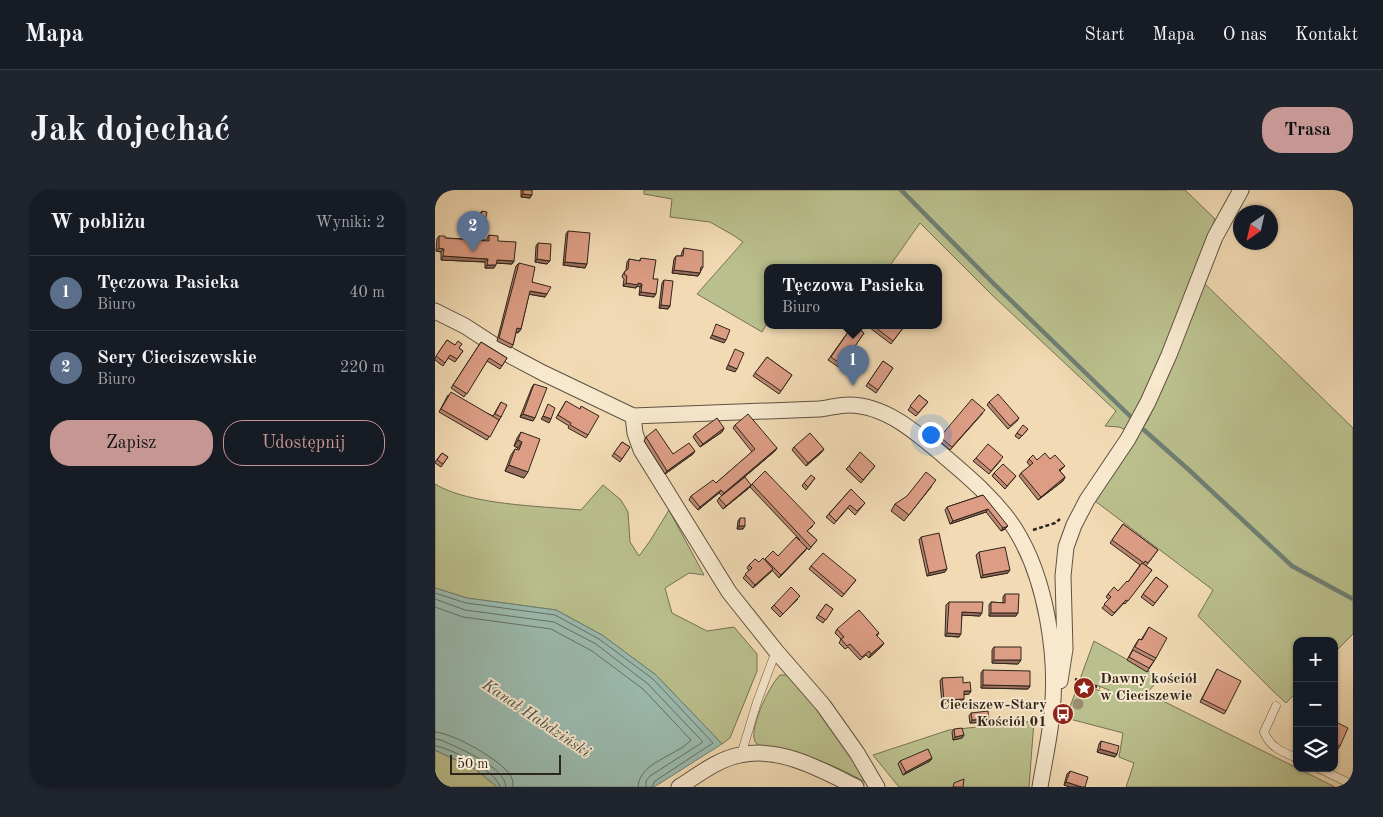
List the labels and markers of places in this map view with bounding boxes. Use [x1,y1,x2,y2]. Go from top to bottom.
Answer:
pin: 2 [457,211,489,252]
pin: 1 [837,345,869,386]
place label: Dawny kościół w Cieciszewie [1100,672,1198,704]
place icon: Dawny kościół w Cieciszewie [1072,676,1096,700]
place label: Cieciszew-Stary Kościół 01 [940,698,1047,730]
bus stop icon: Cieciszew-Stary Kościół 01 [1051,702,1075,726]

